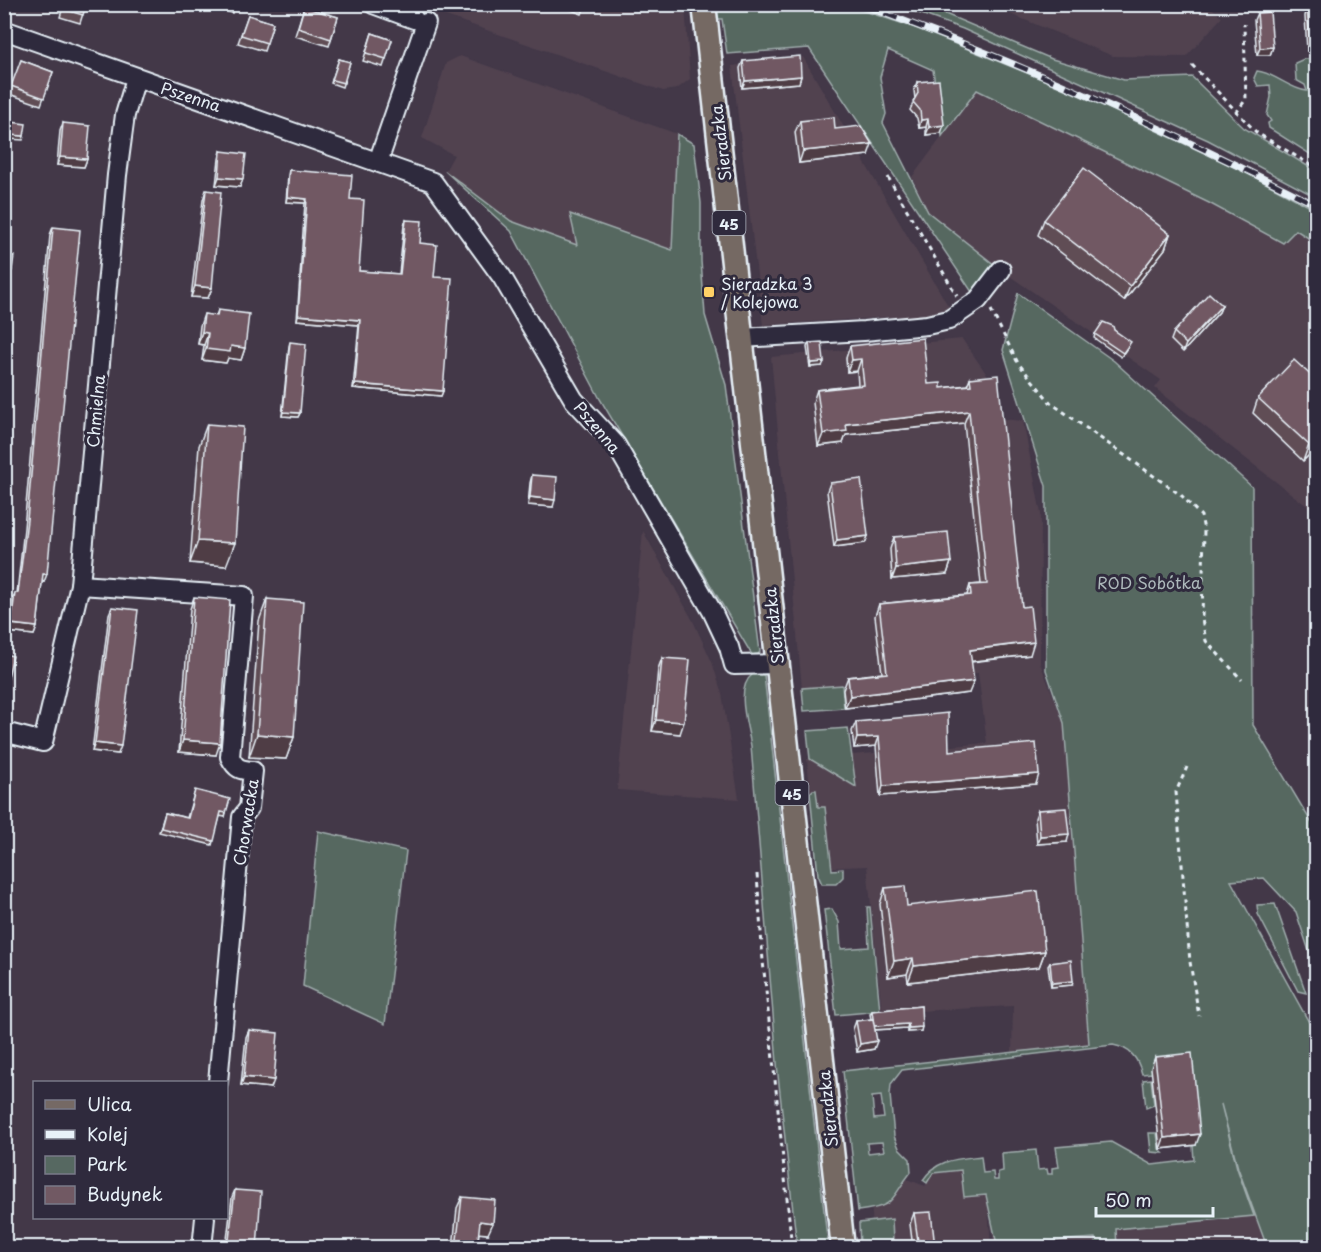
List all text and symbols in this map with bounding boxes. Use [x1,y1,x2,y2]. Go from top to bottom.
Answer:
street label: Pszenna [158,75,224,117]
street label: Sieradzka [703,103,737,183]
road number: 45 [712,211,746,235]
place label: Sieradzka 3 / Kolejowa [721,271,813,313]
marker: Sieradzka 3 / Kolejowa [702,285,716,299]
street label: Chmielna [80,374,110,448]
street label: Pszenna [569,396,627,458]
park label: ROD Sobótka [1097,570,1201,594]
street label: Sieradzka [757,587,789,665]
street label: Chorwacka [226,777,264,867]
road number: 45 [776,781,808,805]
street label: Sieradzka [811,1070,843,1148]
legend [33,1081,228,1219]
text: Ulica [87,1090,132,1117]
text: Kolej [87,1120,128,1147]
text: Park [87,1150,127,1177]
text: Budynek [87,1180,163,1207]
scale bar [1096,1180,1213,1218]
text: 50 m [1105,1186,1152,1213]

